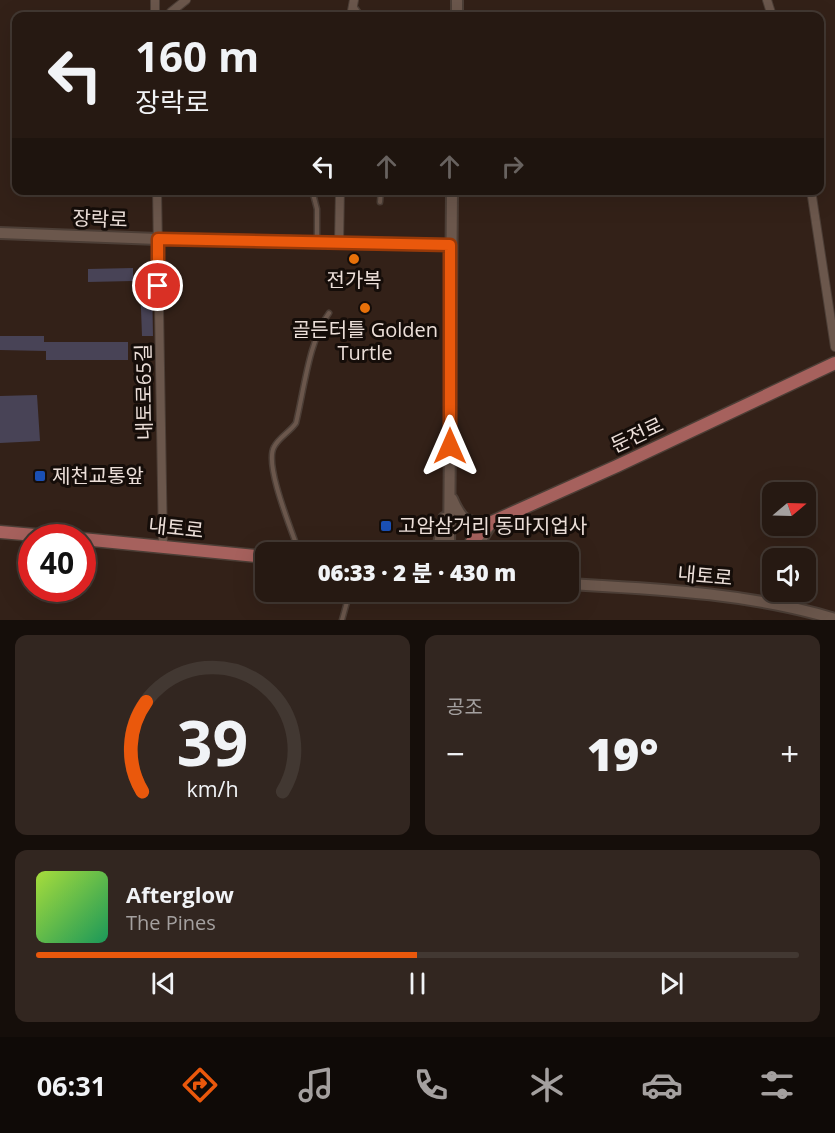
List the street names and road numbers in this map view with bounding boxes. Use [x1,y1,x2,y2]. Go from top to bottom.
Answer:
street label: 장락로 [72,204,128,233]
street label: 내토로65길 [129,344,158,440]
street label: 둔전로 [606,411,668,458]
street label: 내토로 [147,511,205,544]
street label: 내토로 [676,560,734,591]

